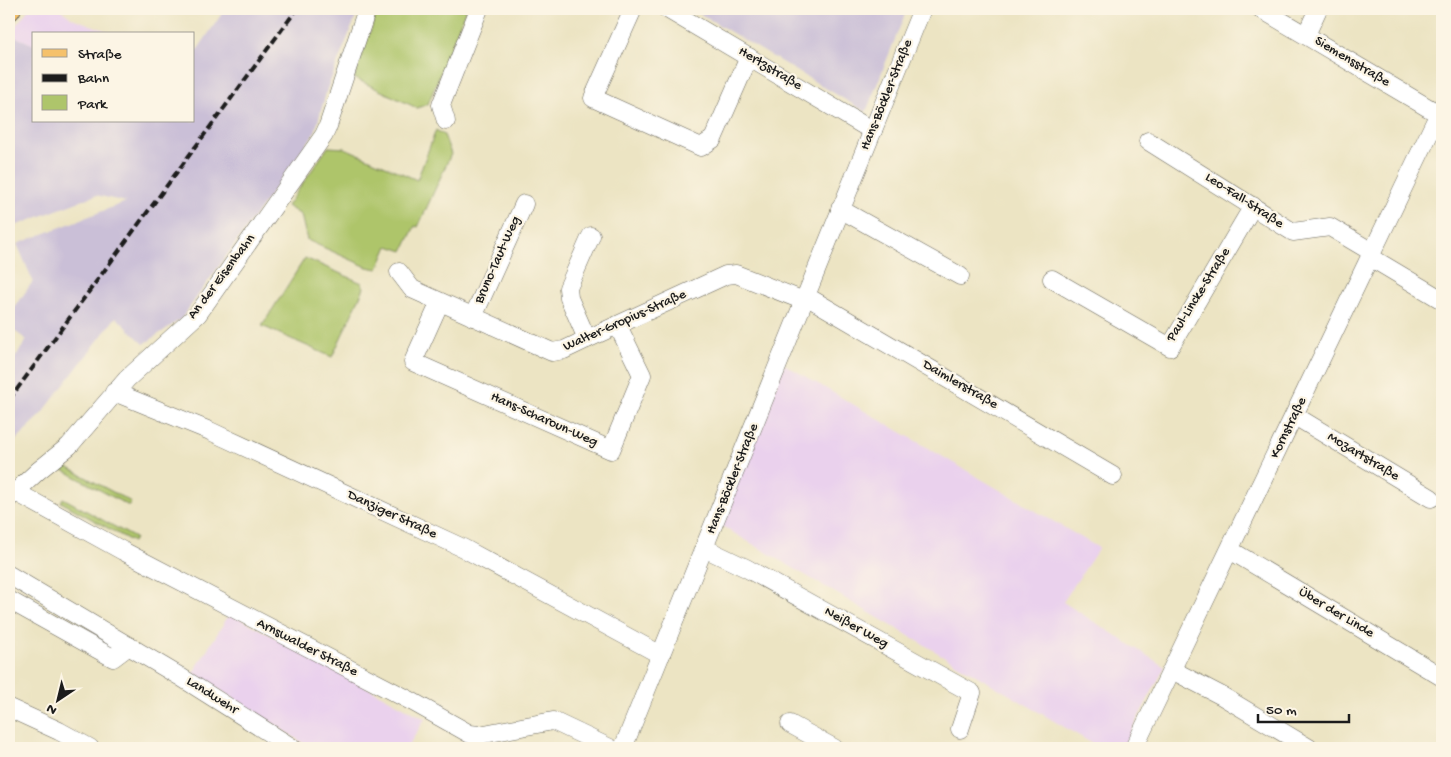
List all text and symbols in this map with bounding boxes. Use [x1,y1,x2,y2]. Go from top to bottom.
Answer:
legend [32,32,195,122]
street label: Siemensstraße [1311,33,1393,92]
street label: Hans-Böckler-Straße [857,37,917,153]
street label: Hertzstraße [735,43,806,95]
text: Straße [78,46,122,64]
text: Bahn [77,70,109,88]
text: Park [77,96,108,114]
street label: Leo-Fall-Straße [1202,169,1287,233]
street label: Bruno-Taut-Weg [471,214,525,307]
street label: An der Eisenbahn [185,231,260,323]
street label: Paul-Lincke-Straße [1163,244,1235,346]
street label: Walter-Gropius-Straße [561,286,690,356]
street label: Daimlerstraße [918,356,1001,414]
street label: Hans-Scharoun-Weg [488,389,600,451]
street label: Kornstraße [1267,394,1311,461]
street label: Hans-Böckler-Straße [703,421,763,537]
street label: Mozartstraße [1324,429,1403,486]
street label: Danziger Straße [344,486,440,544]
street label: Über der Linde [1295,584,1377,643]
street label: Neißer Weg [821,603,891,653]
street label: Arnswalder Straße [254,615,361,681]
street label: Landwehr [183,673,242,719]
north arrow [32,674,82,724]
scale bar [1258,692,1350,724]
text: N [43,699,61,718]
text: 50 m [1266,702,1297,720]

